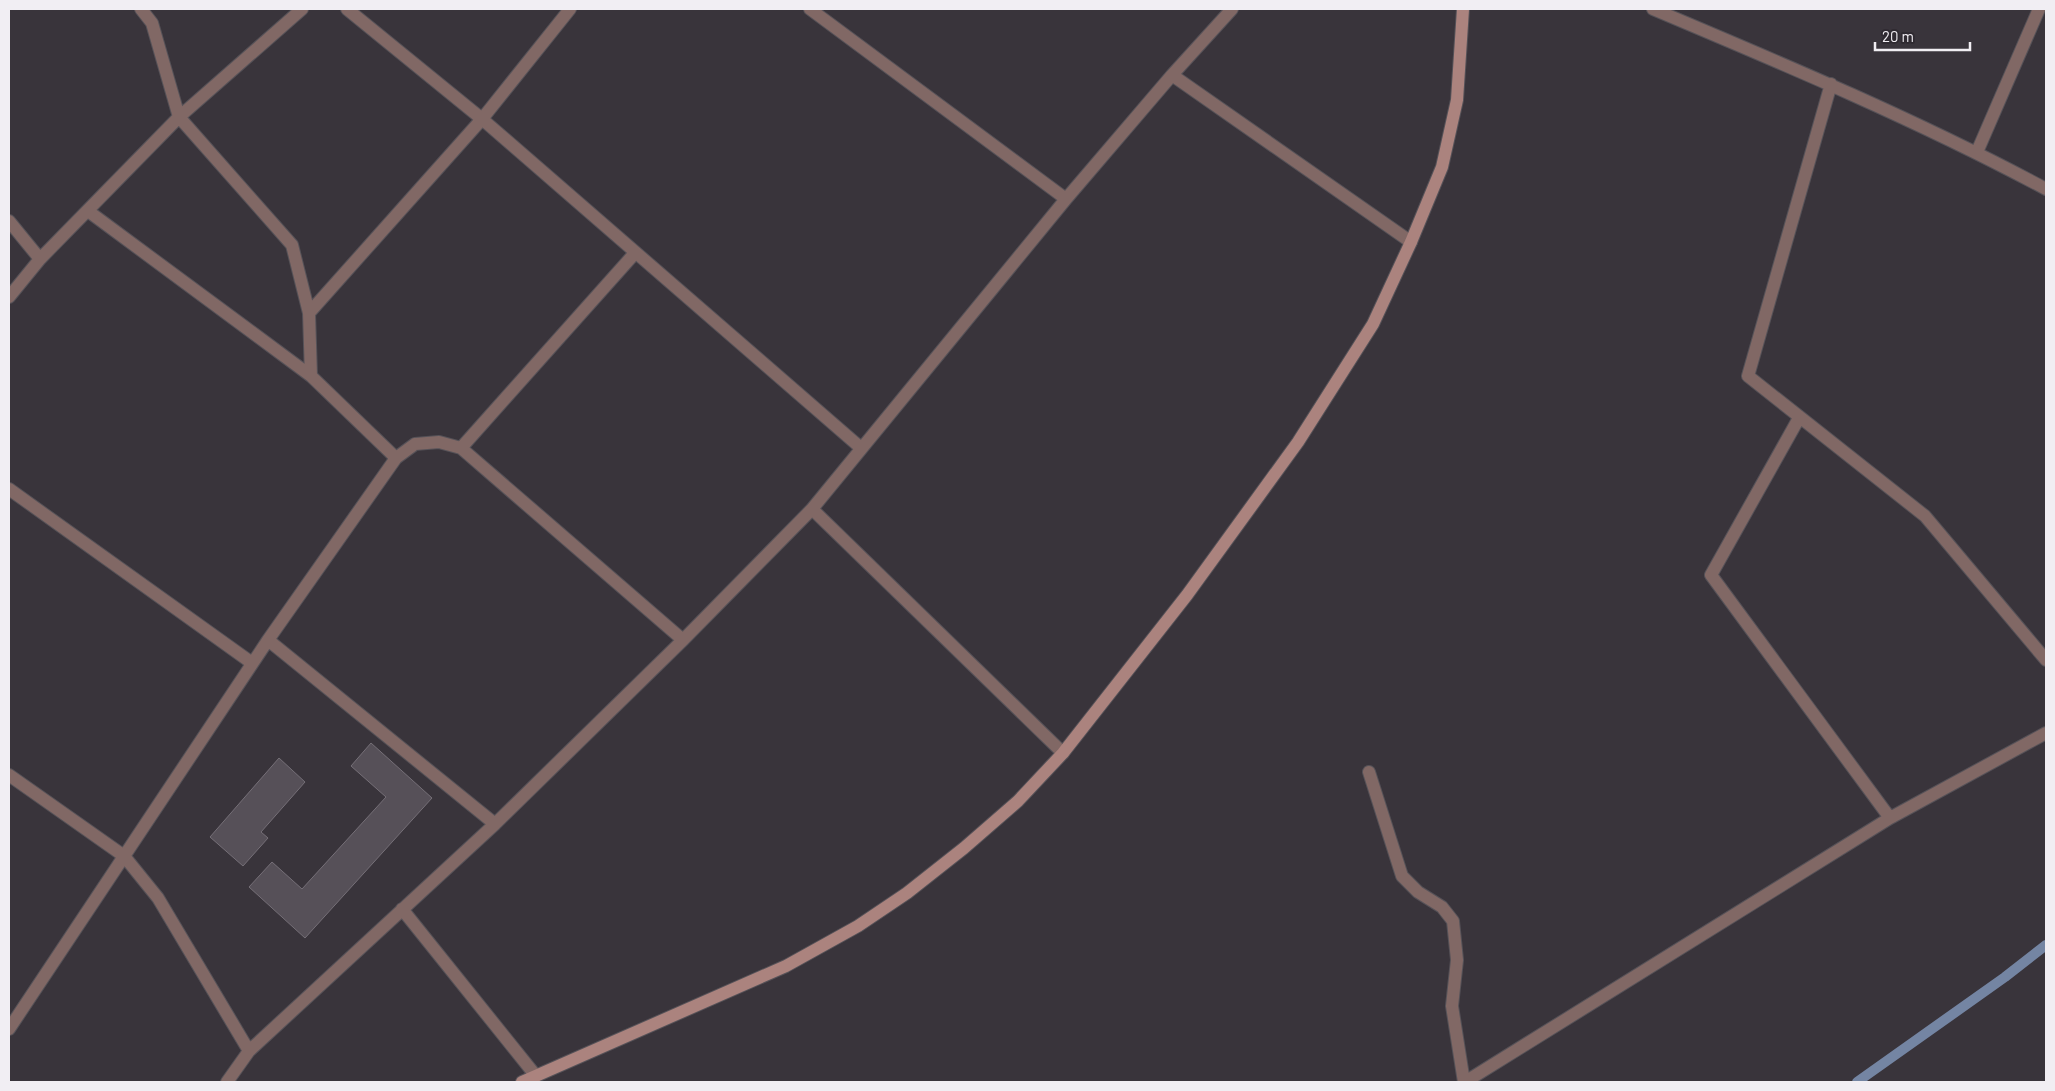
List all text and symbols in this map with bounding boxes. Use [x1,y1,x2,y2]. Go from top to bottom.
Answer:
scale bar [1875,20,1970,52]
text: 20 m [1882,27,1914,45]

